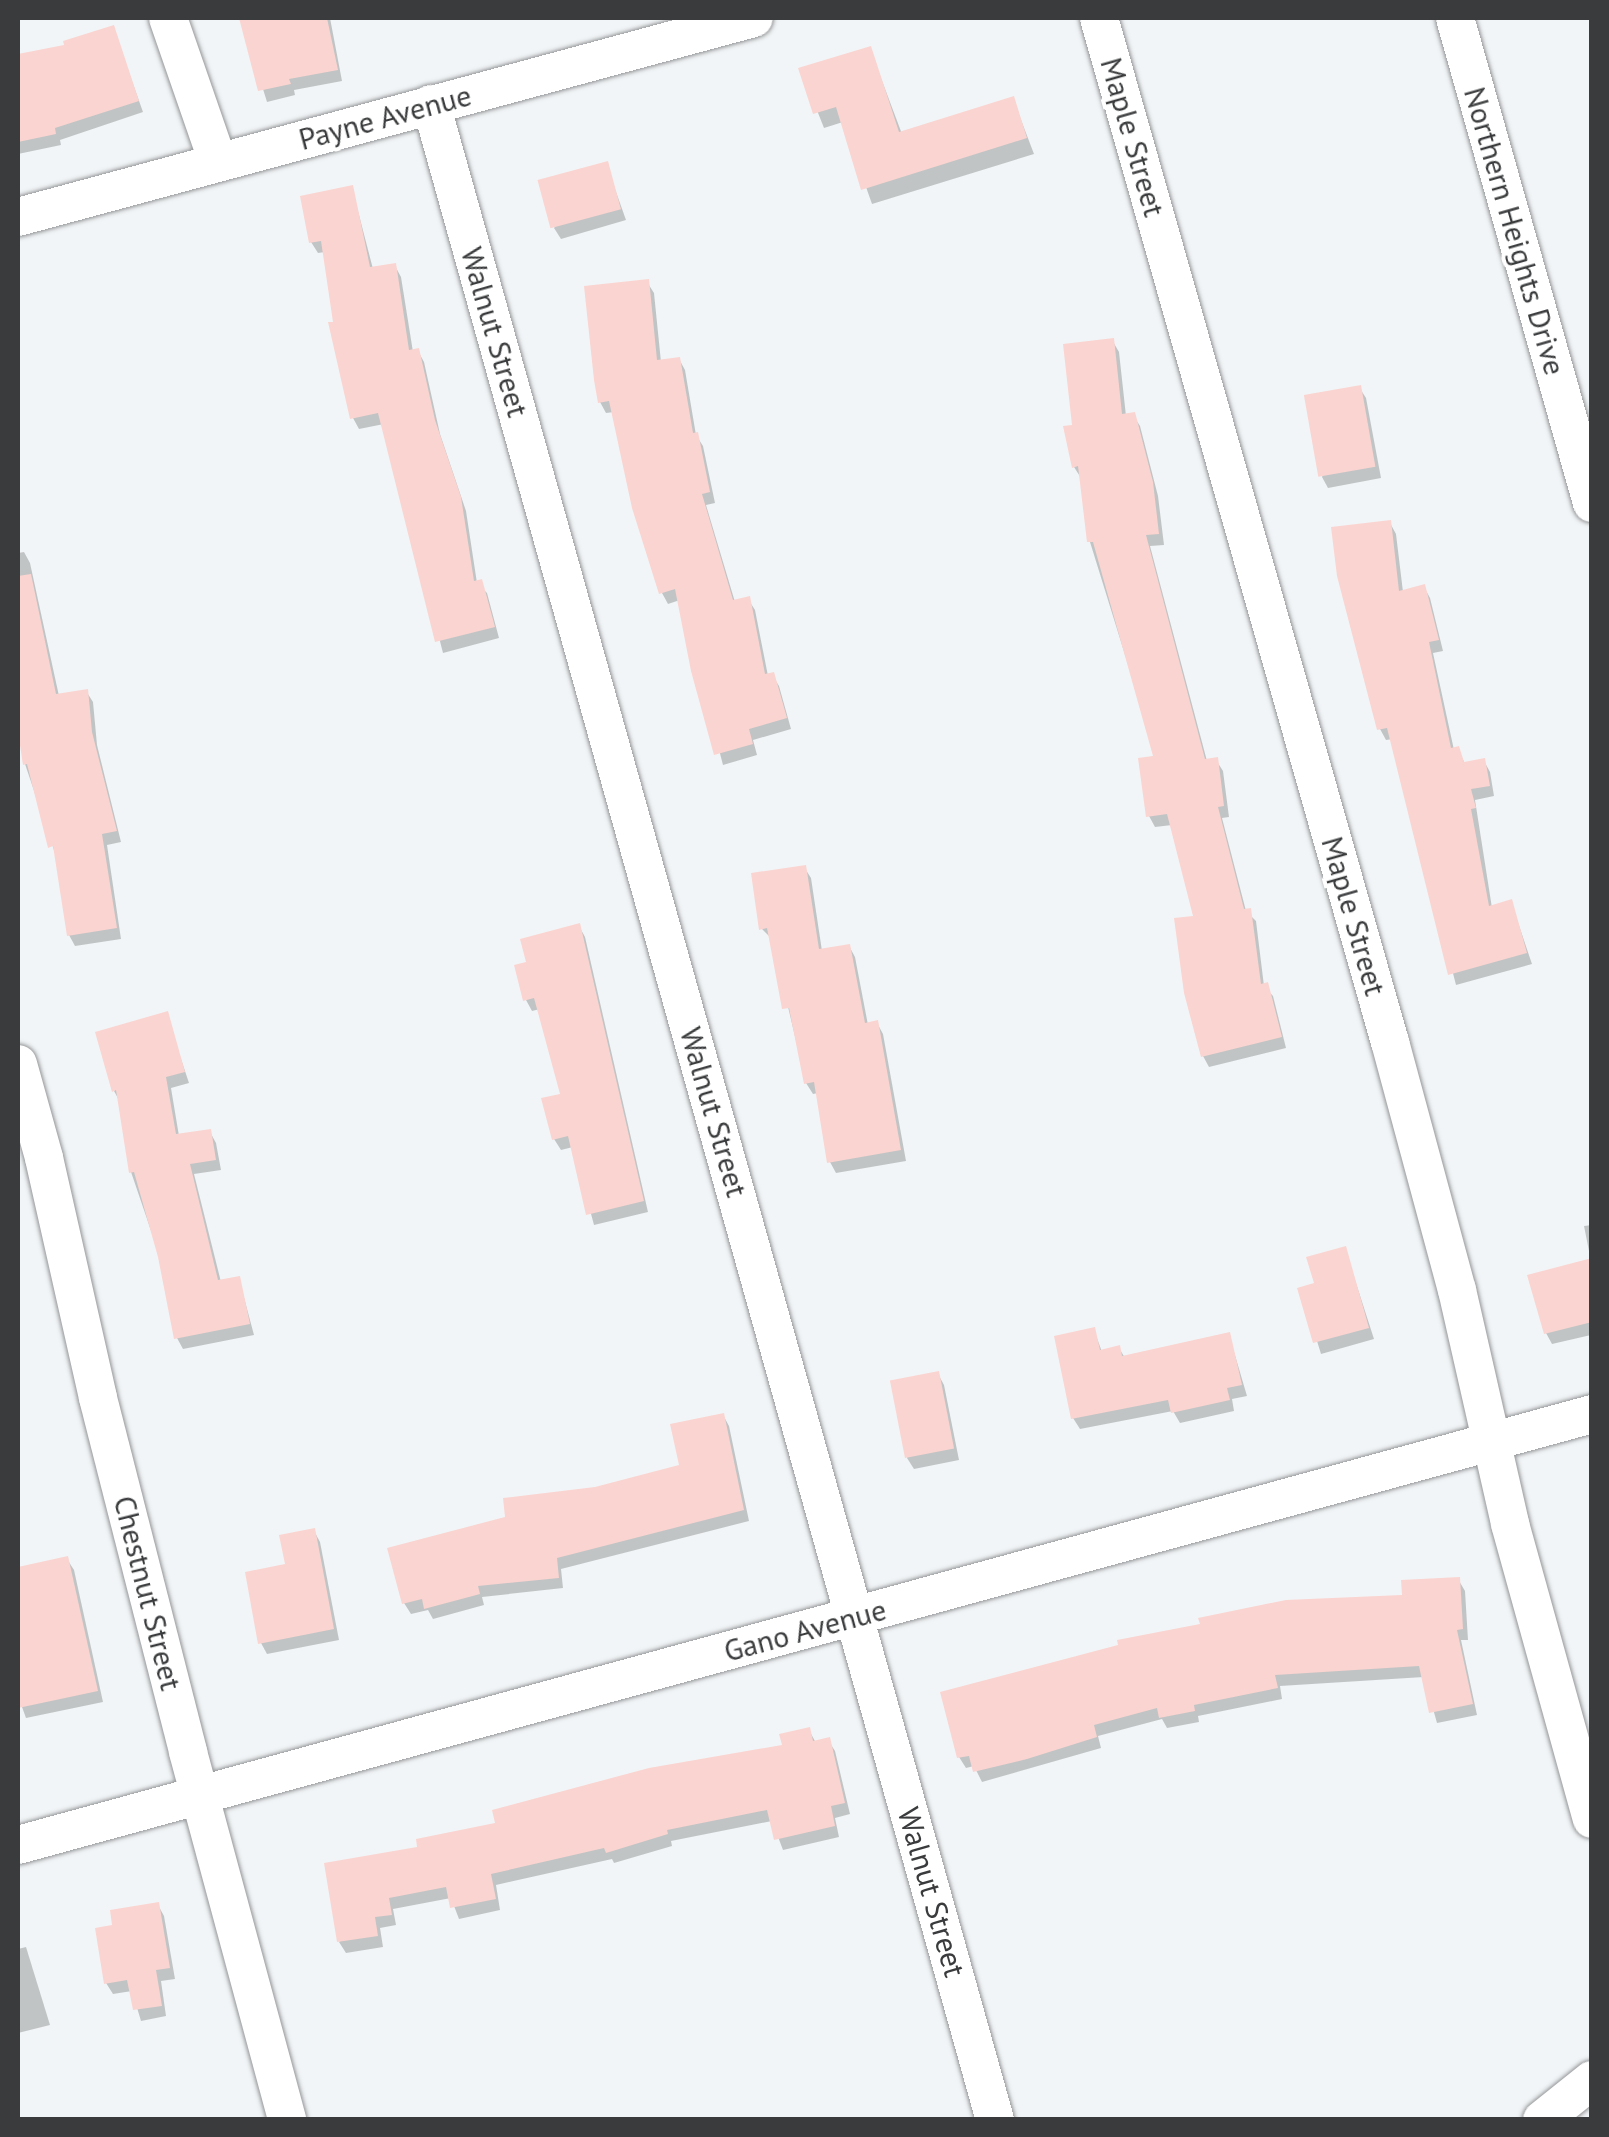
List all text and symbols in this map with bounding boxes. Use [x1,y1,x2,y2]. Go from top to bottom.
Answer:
street label: Maple Street [1093,53,1173,221]
street label: Payne Avenue [294,77,476,157]
street label: Northern Heights Drive [1457,83,1573,379]
street label: Walnut Street [454,243,536,421]
street label: Maple Street [1314,832,1394,1000]
street label: Walnut Street [673,1023,755,1201]
street label: Chestnut Street [106,1492,190,1694]
street label: Gano Avenue [719,1591,891,1669]
street label: Walnut Street [891,1803,973,1981]

